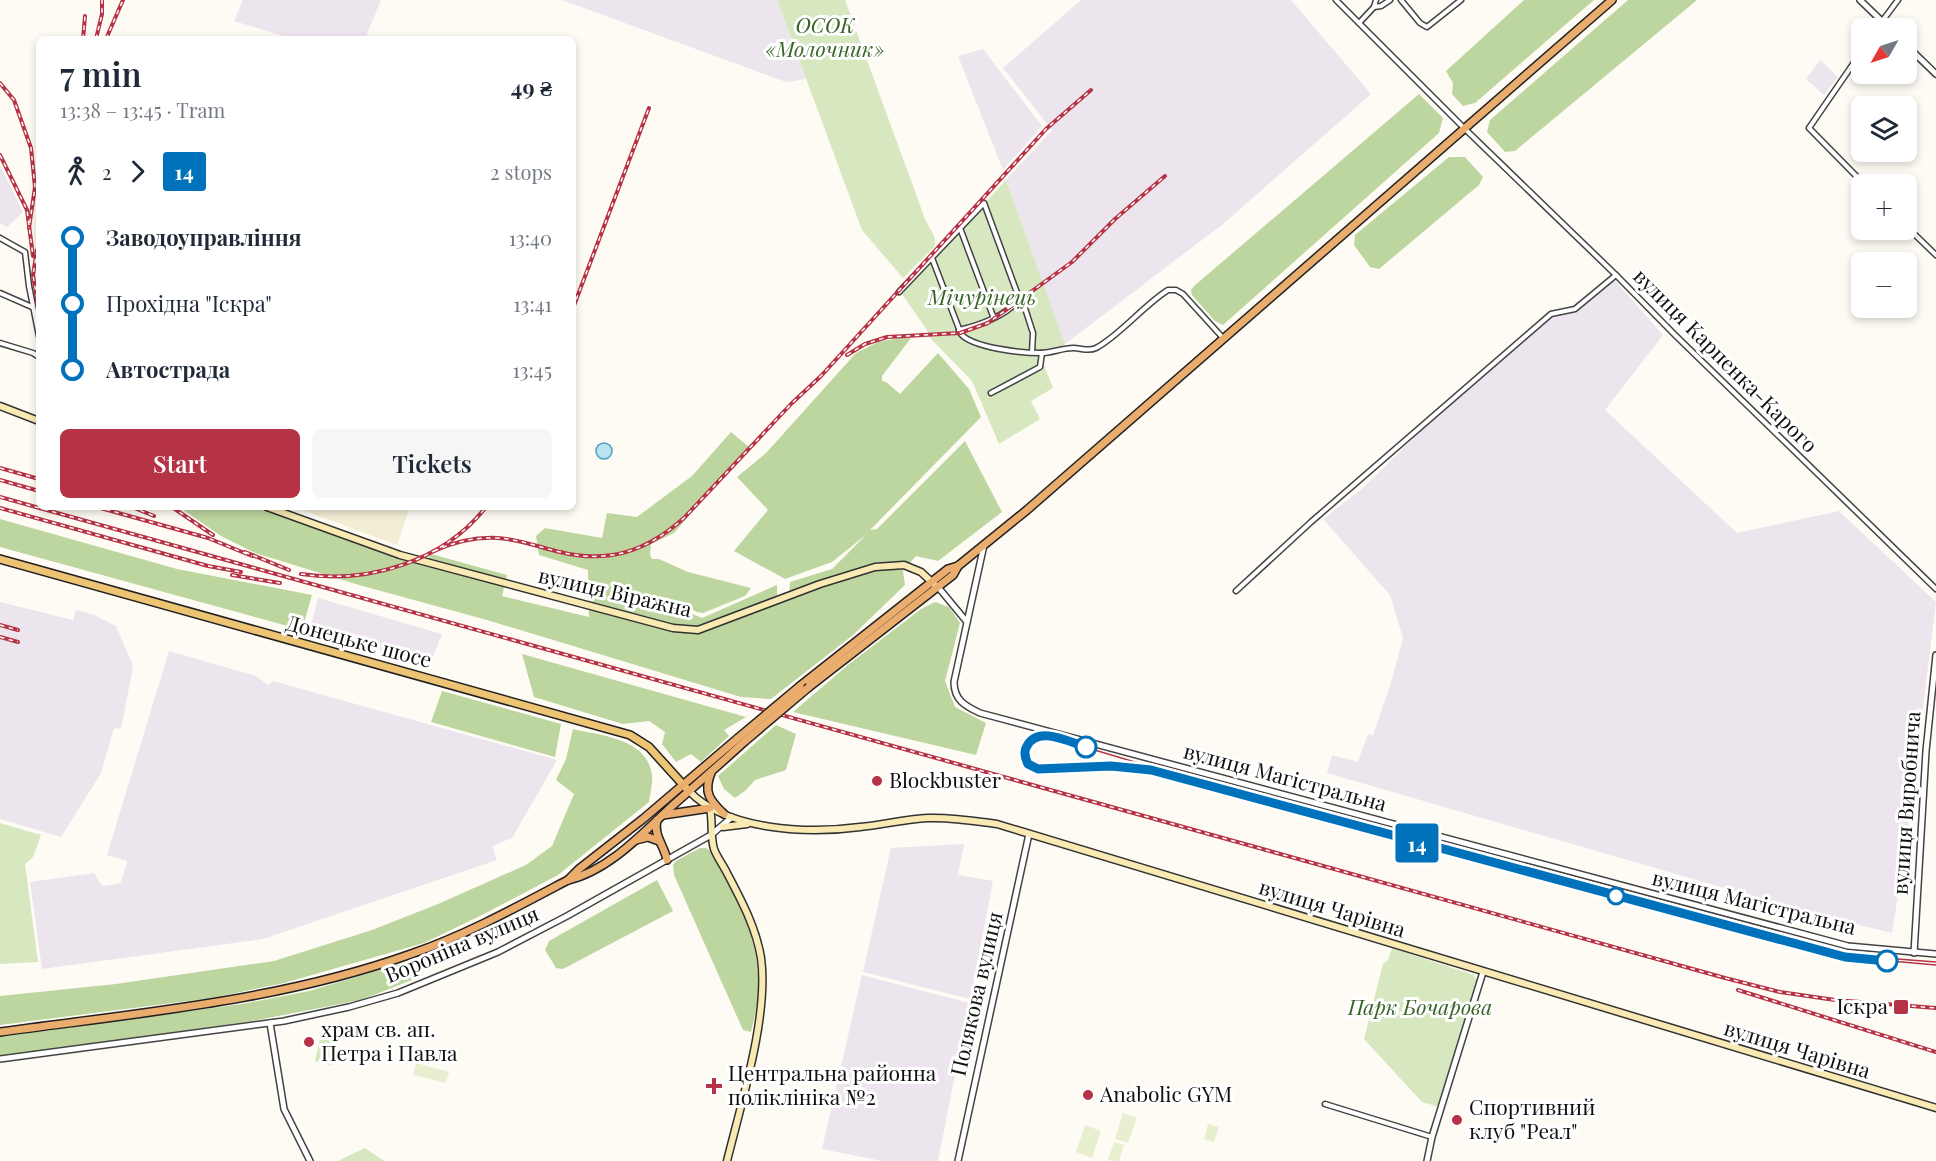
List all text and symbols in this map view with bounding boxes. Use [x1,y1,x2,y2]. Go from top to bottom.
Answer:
park label: ОСОК «Молочник» [766,10,885,62]
north arrow [1851,18,1917,84]
map controls [1851,18,1917,318]
text: 7 min [60,51,142,95]
text: 49 ₴ [511,72,552,102]
text: 13:38 – 13:45 · Tram [60,96,225,123]
button: layers [1851,96,1917,162]
icon: walk [60,155,93,188]
icon: forward [121,155,154,188]
text: 14 [175,157,194,185]
text: 2 [102,158,112,185]
text: 2 stops [490,158,552,185]
button: + [1851,174,1917,240]
text: Заводоуправління [106,222,302,252]
text: 13:40 [509,224,552,251]
button: − [1851,252,1917,318]
street label: вулиця Карпенка-Карого [1628,261,1825,458]
park label: Мічурінець [927,282,1036,310]
text: Прохідна "Іскра" [106,288,272,318]
text: 13:41 [513,290,552,317]
text: Автострада [106,354,230,384]
text: 13:45 [512,356,552,383]
button: Start [60,429,300,498]
button: Tickets [312,429,552,498]
street label: вулиця Віражна [536,560,695,622]
street label: Донецьке шосе [284,607,435,673]
street label: вулиця Виробнича [1885,710,1925,896]
street label: вулиця Магістральна [1181,735,1391,817]
unlabelled marker [1075,736,1097,758]
place label: Blockbuster [889,765,1002,793]
marker: Blockbuster [870,774,884,788]
line badge: 14 [1390,824,1444,862]
text: 14 [1407,829,1427,857]
street label: вулиця Магістральна [1650,862,1860,940]
street label: вулиця Чарівна [1256,872,1410,943]
unlabelled marker [1607,887,1625,905]
street label: Вороніна вулиця [380,898,542,988]
street label: Полякова вулиця [943,909,1008,1078]
unlabelled marker [1876,950,1898,972]
place label: Іскра [1836,991,1889,1019]
park label: Парк Бочарова [1347,992,1492,1020]
marker: Іскра [1892,998,1910,1016]
street label: вулиця Чарівна [1721,1013,1875,1084]
place label: храм св. ап. Петра і Павла [321,1014,458,1066]
marker: храм св. ап. Петра і Павла [302,1035,316,1049]
place label: Центральна районна поліклініка №2 [728,1058,937,1110]
marker: Центральна районна поліклініка №2 [705,1077,723,1095]
place label: Anabolic GYM [1099,1079,1232,1107]
marker: Anabolic GYM [1081,1088,1095,1102]
place label: Спортивний клуб "Реал" [1469,1092,1595,1144]
marker: Спортивний клуб "Реал" [1450,1113,1464,1127]

